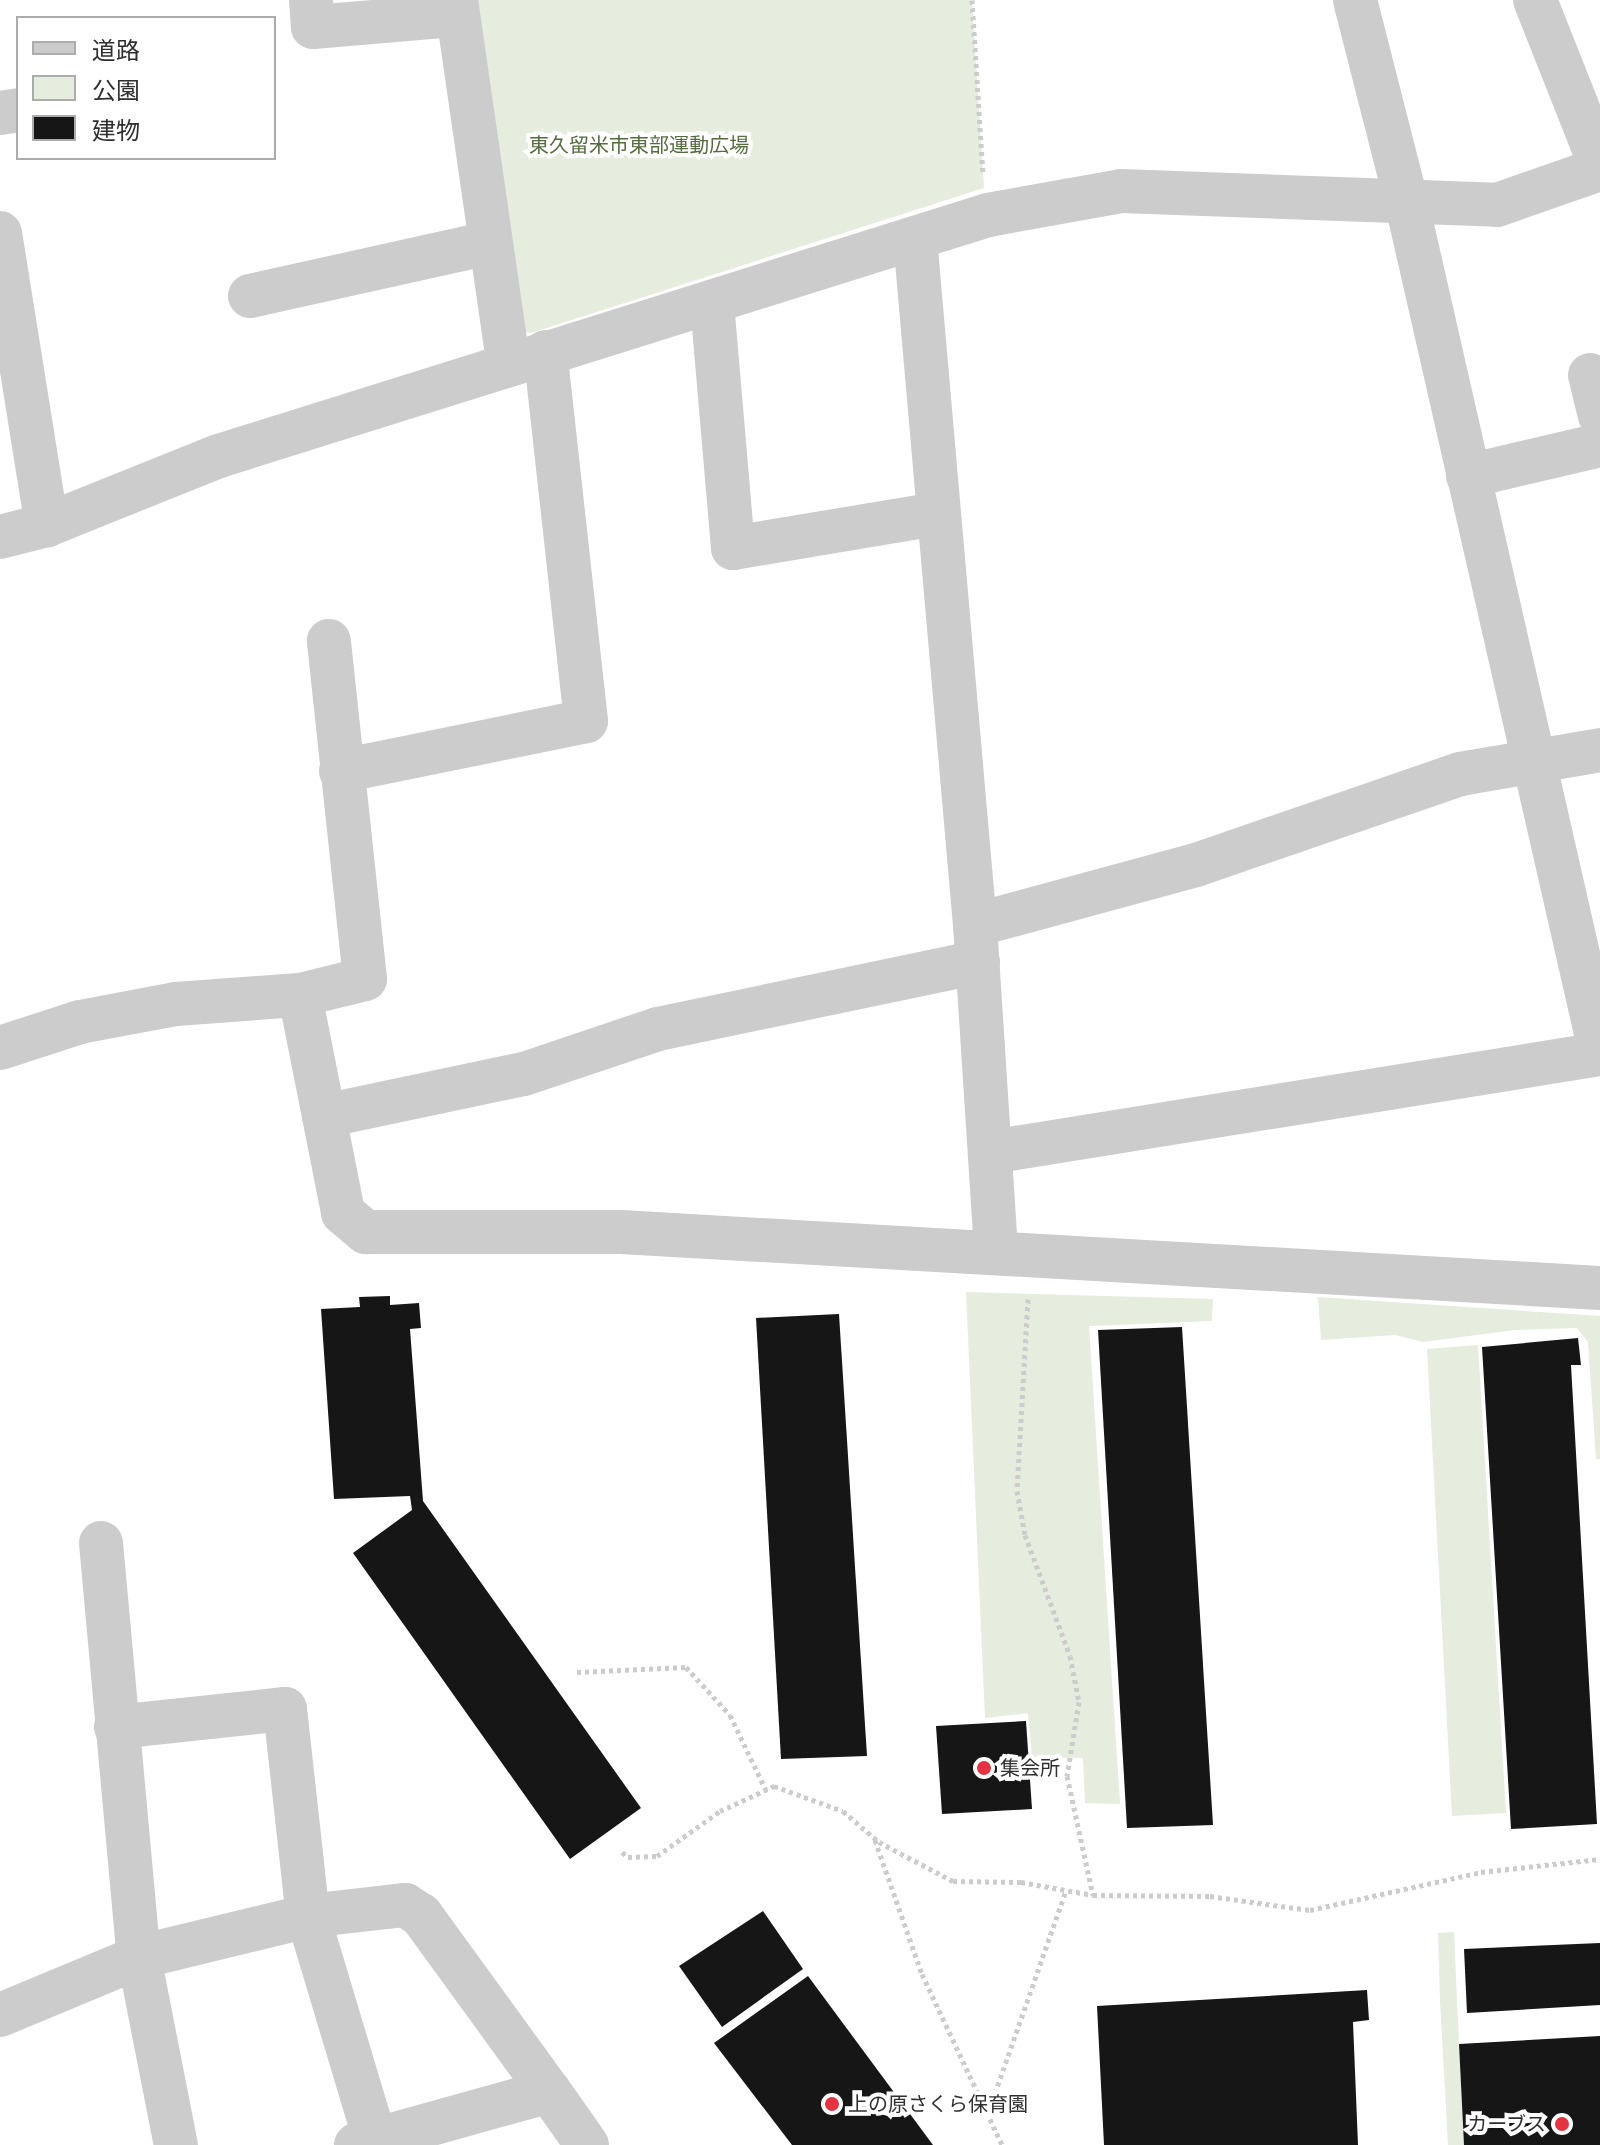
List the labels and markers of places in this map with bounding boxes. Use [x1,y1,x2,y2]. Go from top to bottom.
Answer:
place label: 集会所 [1000,1756,1060,1780]
marker: 集会所 [975,1759,993,1777]
place label: 上の原さくら保育園 [848,2092,1028,2116]
marker: 上の原さくら保育園 [823,2095,841,2113]
place label: カーブス [1466,2112,1546,2136]
marker: カーブス [1553,2115,1571,2133]

